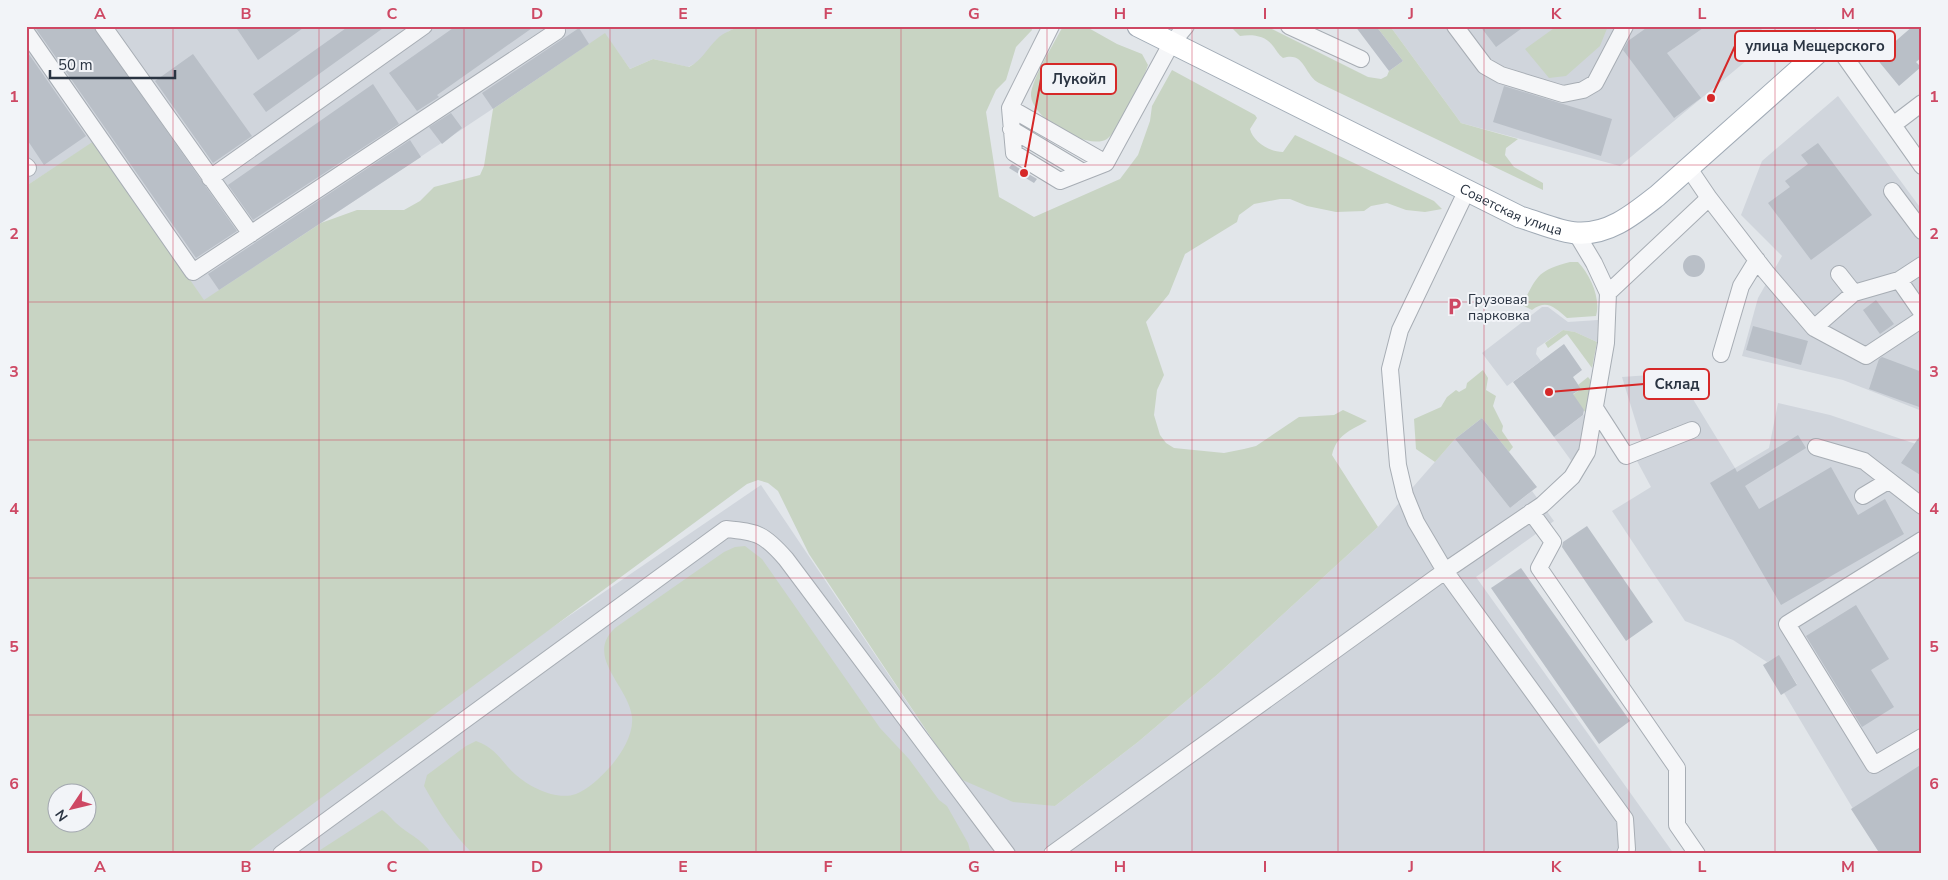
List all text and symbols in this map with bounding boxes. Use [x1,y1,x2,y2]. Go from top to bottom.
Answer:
text: A [94,3,106,25]
text: B [240,3,252,25]
text: C [387,3,398,25]
text: D [531,3,543,25]
text: E [678,3,688,25]
text: F [824,3,833,25]
text: G [968,3,980,25]
text: H [1114,3,1126,25]
text: I [1263,3,1267,25]
text: J [1407,3,1414,25]
text: K [1551,3,1563,25]
text: L [1698,3,1707,25]
text: M [1841,3,1855,25]
callout: улица Мещерского [1735,31,1895,61]
text: улица Мещерского [1745,36,1885,56]
scale bar [50,48,175,80]
text: 50 m [58,55,93,75]
callout: Лукойл [1041,64,1116,94]
text: Лукойл [1052,69,1106,89]
text: 1 [9,86,19,108]
text: 1 [1929,86,1939,108]
street label: Советская улица [1456,179,1565,240]
text: 2 [9,223,19,245]
text: 2 [1929,223,1939,245]
place label: Грузовая парковка [1468,290,1530,325]
parking icon: Грузовая парковка [1444,297,1464,317]
text: 3 [9,361,19,383]
text: 3 [1929,361,1939,383]
callout: Склад [1644,369,1709,399]
text: Склад [1654,374,1700,394]
text: 4 [9,498,19,520]
text: 4 [1929,498,1939,520]
text: 5 [9,636,19,658]
text: 5 [1929,636,1939,658]
text: 6 [9,773,19,795]
text: 6 [1929,773,1939,795]
north arrow [48,782,98,832]
text: N [51,805,73,825]
text: A [94,856,106,878]
text: B [240,856,252,878]
text: C [387,856,398,878]
text: D [531,856,543,878]
text: E [678,856,688,878]
text: F [824,856,833,878]
text: G [968,856,980,878]
text: H [1114,856,1126,878]
text: I [1263,856,1267,878]
text: J [1407,856,1414,878]
text: K [1551,856,1563,878]
text: L [1698,856,1707,878]
text: M [1841,856,1855,878]

